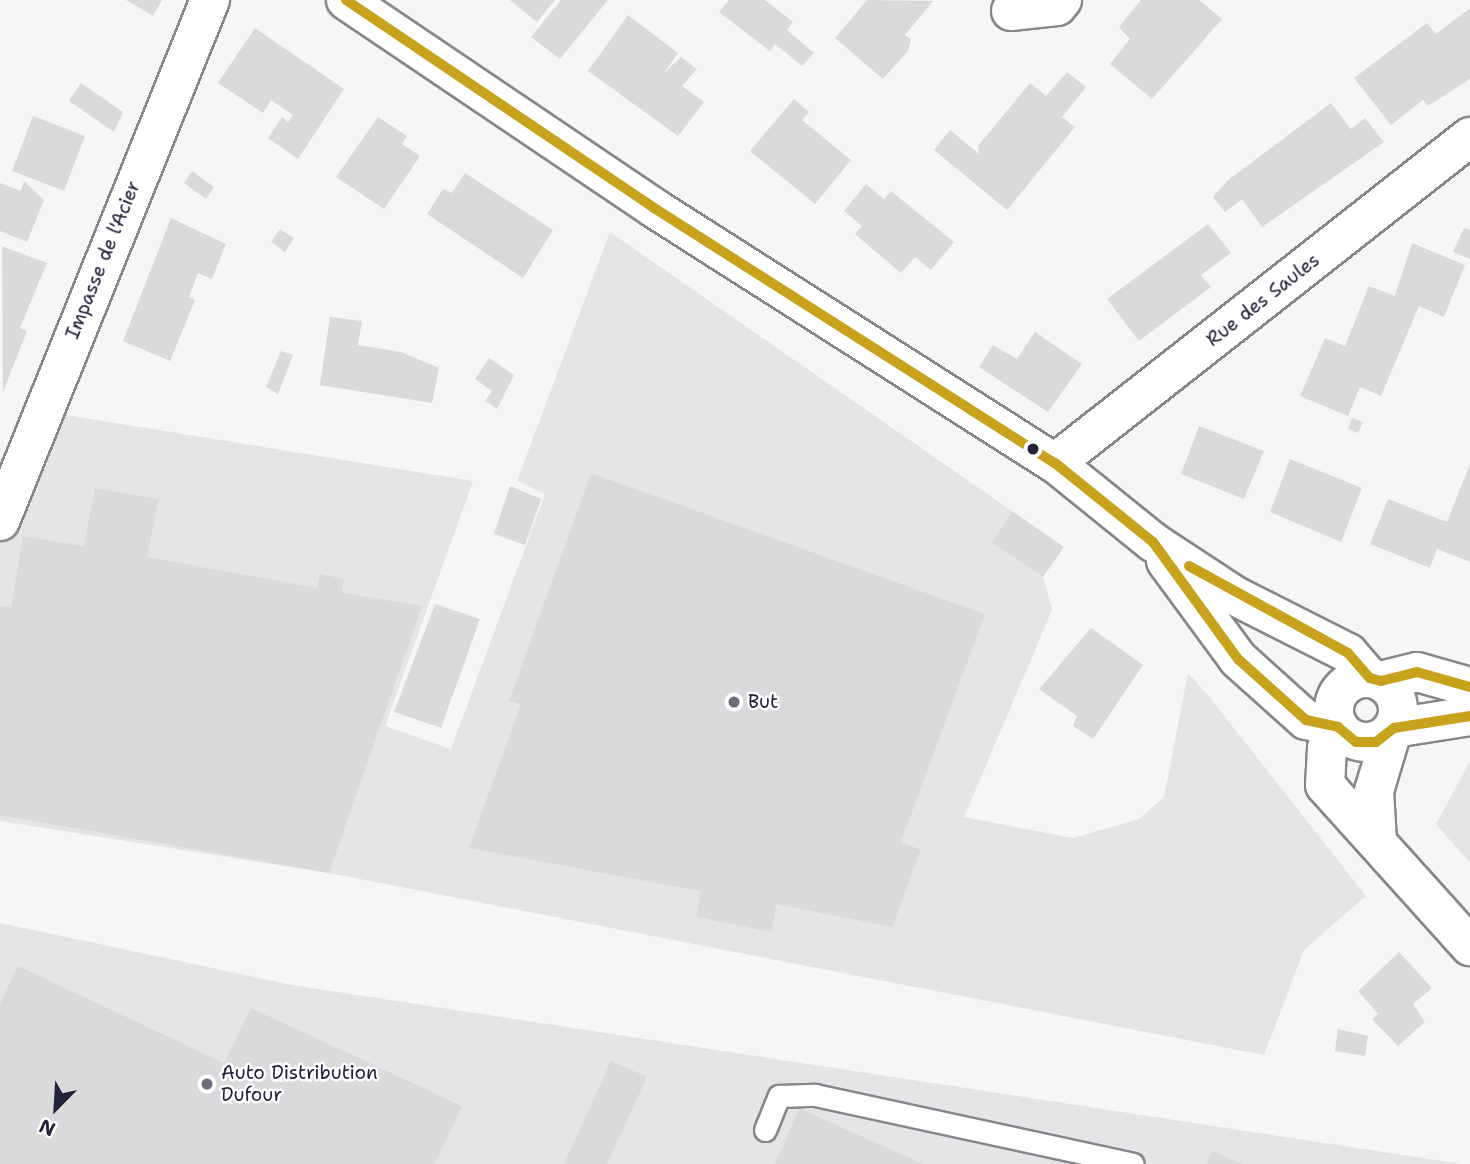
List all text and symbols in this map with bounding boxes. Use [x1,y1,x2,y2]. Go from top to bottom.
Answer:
street label: Impasse de l'Acier [61,178,145,342]
street label: Rue des Saules [1202,249,1324,351]
unlabelled marker [1026,442,1040,456]
place label: But [748,691,778,713]
marker: But [726,694,742,710]
place label: Auto Distribution Dufour [221,1062,378,1106]
north arrow [21,1073,91,1143]
marker: Auto Distribution Dufour [199,1076,215,1092]
text: N [35,1113,59,1142]

